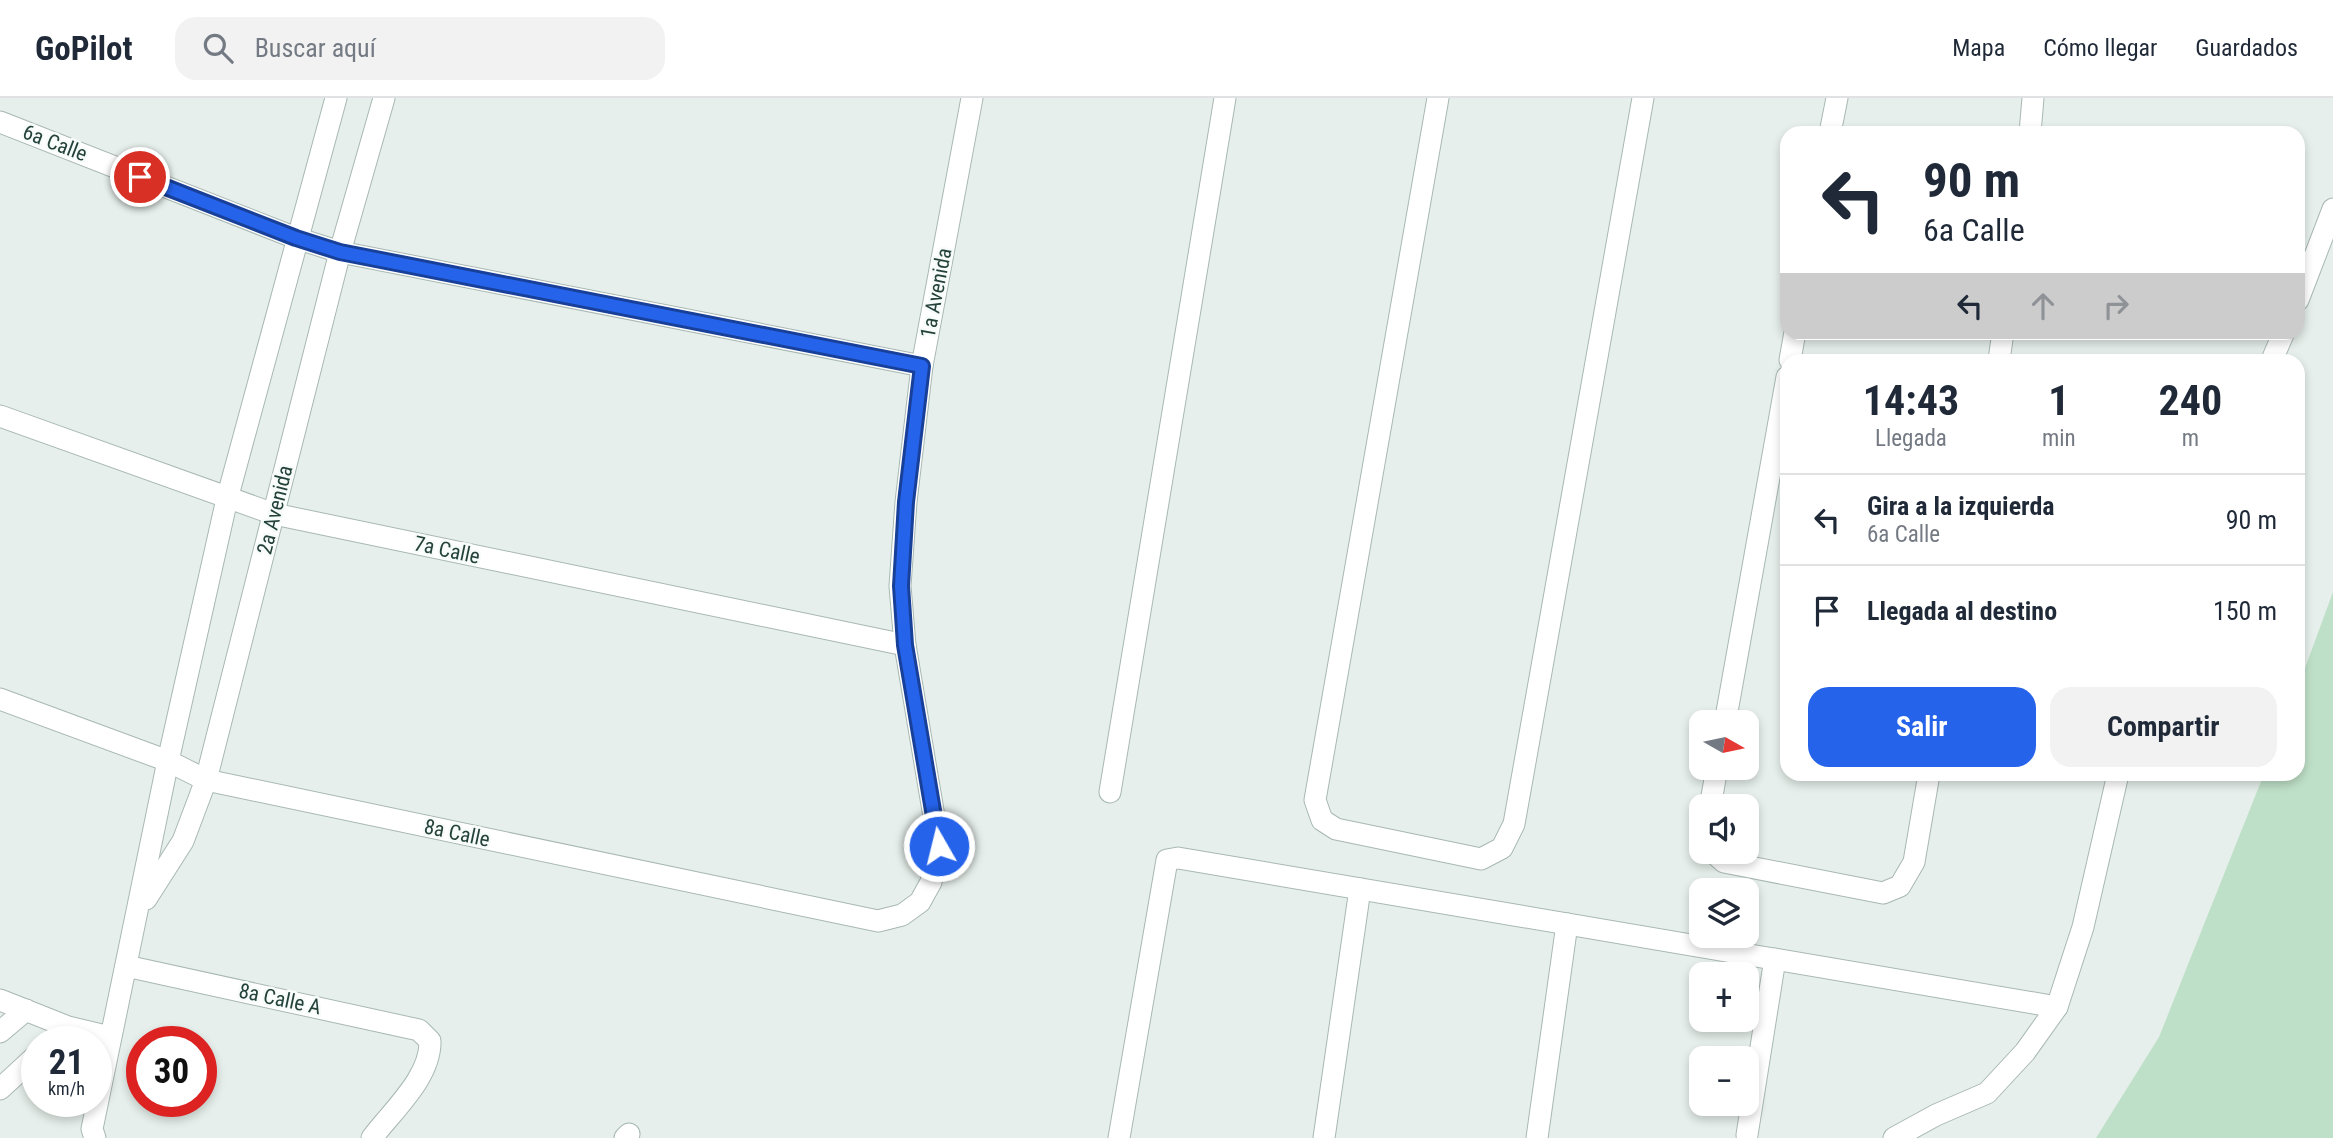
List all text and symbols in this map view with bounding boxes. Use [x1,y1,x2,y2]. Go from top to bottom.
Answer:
search box [175,17,665,80]
text: GoPilot [35,29,133,68]
icon: search [199,29,237,67]
text: Buscar aquí [255,33,376,63]
text: Mapa [1952,34,2005,62]
text: Cómo llegar [2043,34,2157,62]
text: Guardados [2195,34,2298,62]
street label: 6a Calle [20,120,91,166]
pin [110,147,170,207]
text: 90 m [1923,152,2020,209]
icon: left [1808,154,1899,245]
icon: arrive [121,158,159,196]
text: 6a Calle [1923,211,2025,249]
street label: 1a Avenida [916,246,956,340]
icon: left [1951,287,1989,325]
icon: ahead [2024,287,2062,325]
icon: right [2097,287,2135,325]
text: 14:43 [1863,376,1959,425]
text: 1 [2048,376,2069,425]
text: 240 [2158,376,2222,425]
text: Llegada [1875,425,1947,452]
text: min [2042,425,2076,452]
text: m [2182,425,2199,452]
street label: 2a Avenida [252,463,298,557]
text: Gira a la izquierda [1867,491,2055,521]
icon: left [1808,501,1846,539]
text: 90 m [2226,505,2277,535]
text: 6a Calle [1867,521,1940,548]
street label: 7a Calle [412,531,482,569]
icon: arrive [1808,592,1846,630]
text: Llegada al destino [1867,596,2057,626]
text: 150 m [2213,596,2277,626]
button: Salir [1808,687,2036,767]
button: Compartir [2050,687,2277,767]
north arrow [1689,710,1759,780]
map controls [1689,710,1759,1116]
button: sound [1689,794,1759,864]
position arrow [902,809,976,883]
street label: 8a Calle [422,814,492,852]
button: layers [1689,878,1759,948]
button: + [1689,962,1759,1032]
street label: 8a Calle A [237,979,323,1019]
speed limit sign: 30 [126,1026,217,1117]
text: 21 [49,1042,84,1083]
button: − [1689,1046,1759,1116]
text: km/h [48,1078,85,1099]

